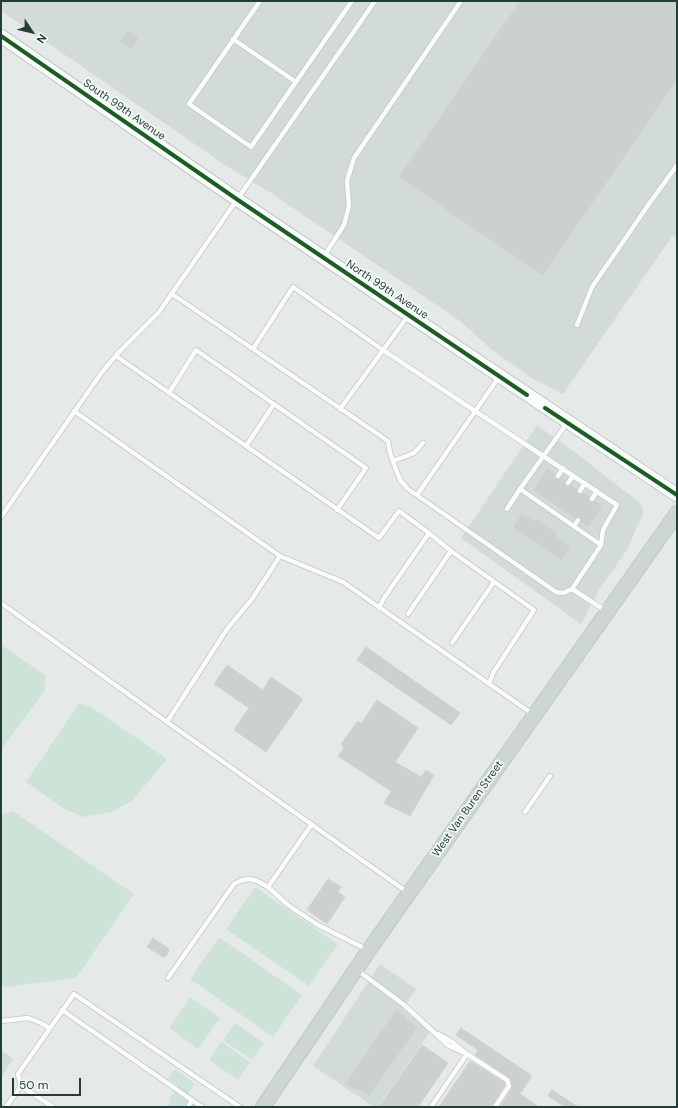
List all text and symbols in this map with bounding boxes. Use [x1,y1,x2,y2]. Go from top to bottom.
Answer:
north arrow [12,12,52,52]
text: N [34,32,50,46]
street label: South 99th Avenue [80,77,168,143]
street label: North 99th Avenue [343,258,431,322]
street label: West Van Buren Street [430,758,506,860]
scale bar [14,1070,83,1096]
text: 50 m [19,1077,48,1093]

